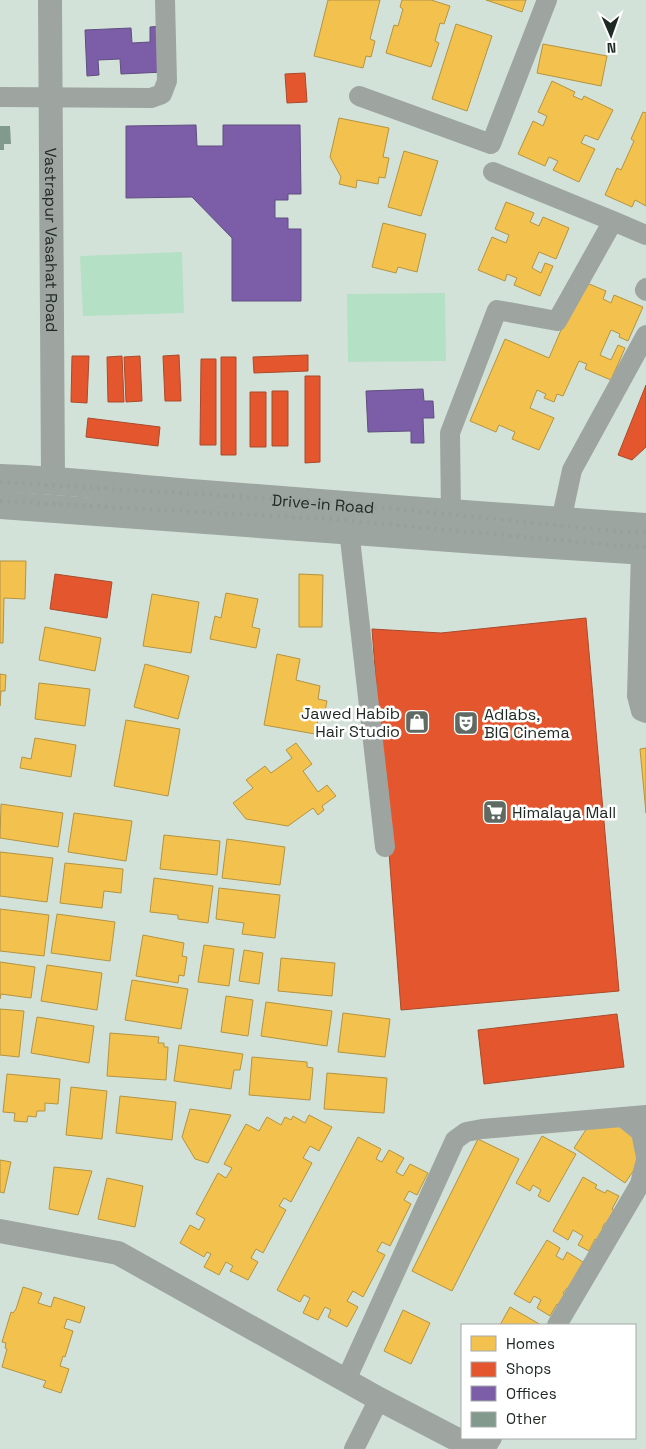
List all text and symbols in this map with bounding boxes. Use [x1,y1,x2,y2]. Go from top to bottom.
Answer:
north arrow [586,10,636,60]
text: N [606,39,616,57]
street label: Vastrapur Vasahat Road [40,148,62,332]
street label: Drive-in Road [271,489,375,518]
place label: Jawed Habib Hair Studio [301,703,400,742]
place label: Adlabs, BIG Cinema [484,704,570,743]
shop icon: Jawed Habib Hair Studio [404,709,430,735]
theatre icon: Adlabs, BIG Cinema [453,710,479,736]
supermarket icon: Himalaya Mall [482,799,508,825]
place label: Himalaya Mall [512,802,616,823]
legend [461,1324,636,1439]
text: Homes [506,1334,555,1353]
text: Shops [506,1359,551,1378]
text: Offices [506,1384,557,1403]
text: Other [506,1409,547,1428]

